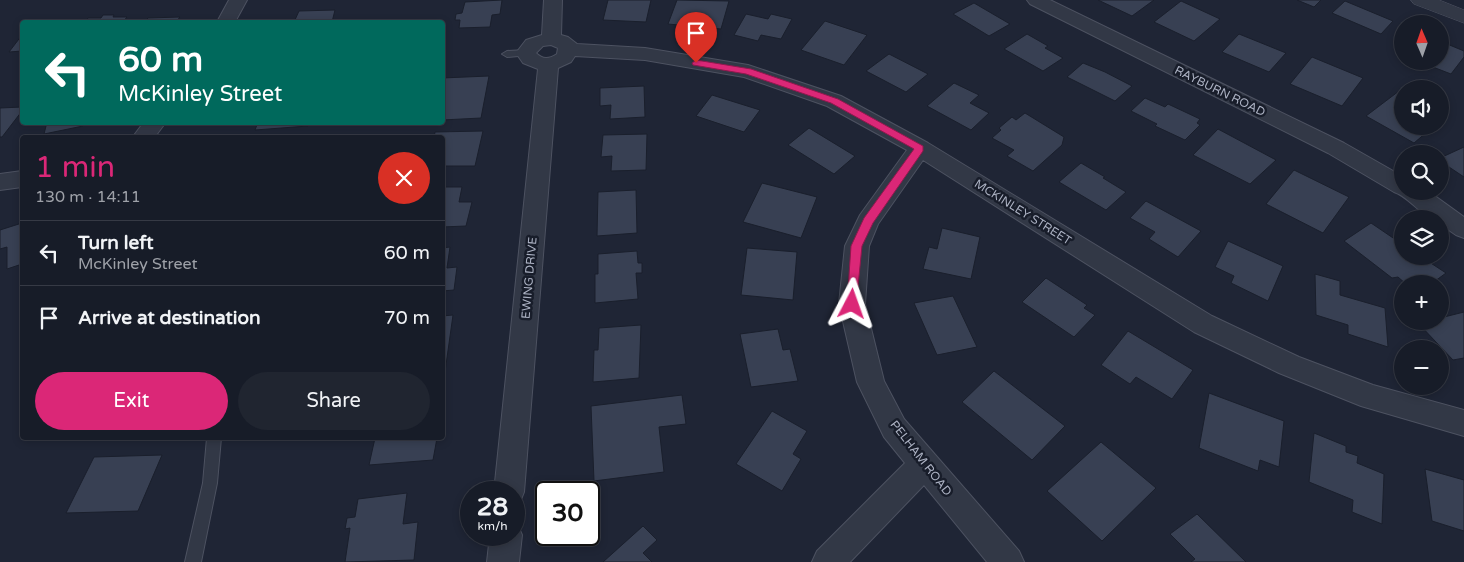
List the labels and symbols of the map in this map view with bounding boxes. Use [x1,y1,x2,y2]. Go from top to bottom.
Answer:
pin [675,12,717,63]
north arrow [1394,15,1449,70]
street label: RAYBURN ROAD [1172,63,1268,119]
street label: MCKINLEY STREET [972,176,1075,248]
street label: EWING DRIVE [518,236,540,319]
position arrow [825,277,877,329]
street label: PELHAM ROAD [887,418,955,498]
speed limit sign: 30 [535,481,600,546]

